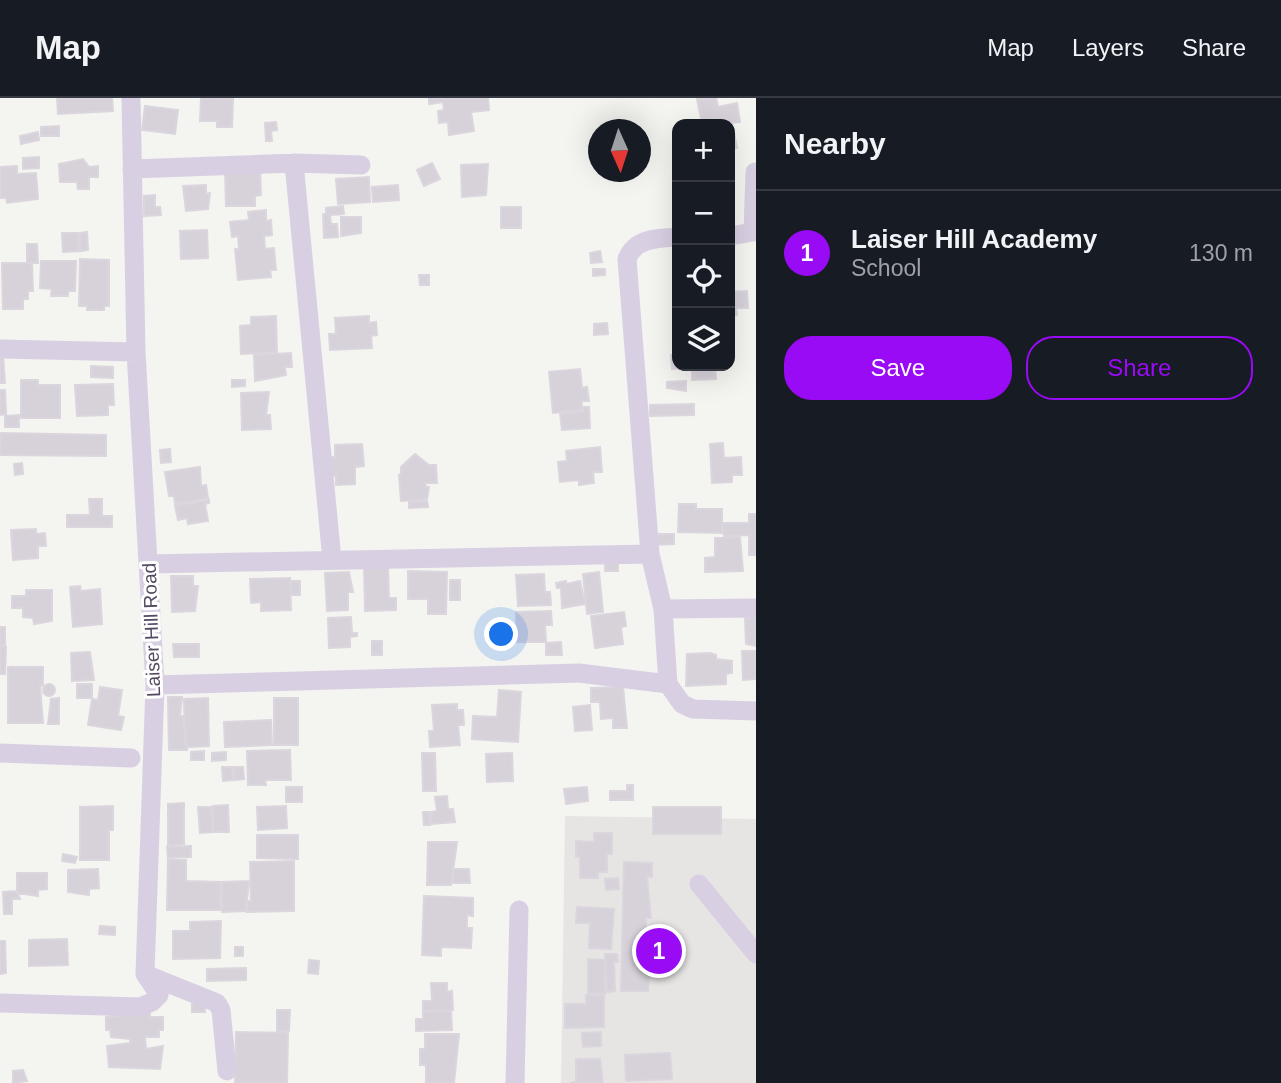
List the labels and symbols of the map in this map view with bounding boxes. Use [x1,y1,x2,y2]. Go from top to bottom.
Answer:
north arrow [588,119,651,182]
street label: Laiser Hill Road [139,563,164,697]
your location [484,617,518,651]
pin: 1 [636,925,682,977]

